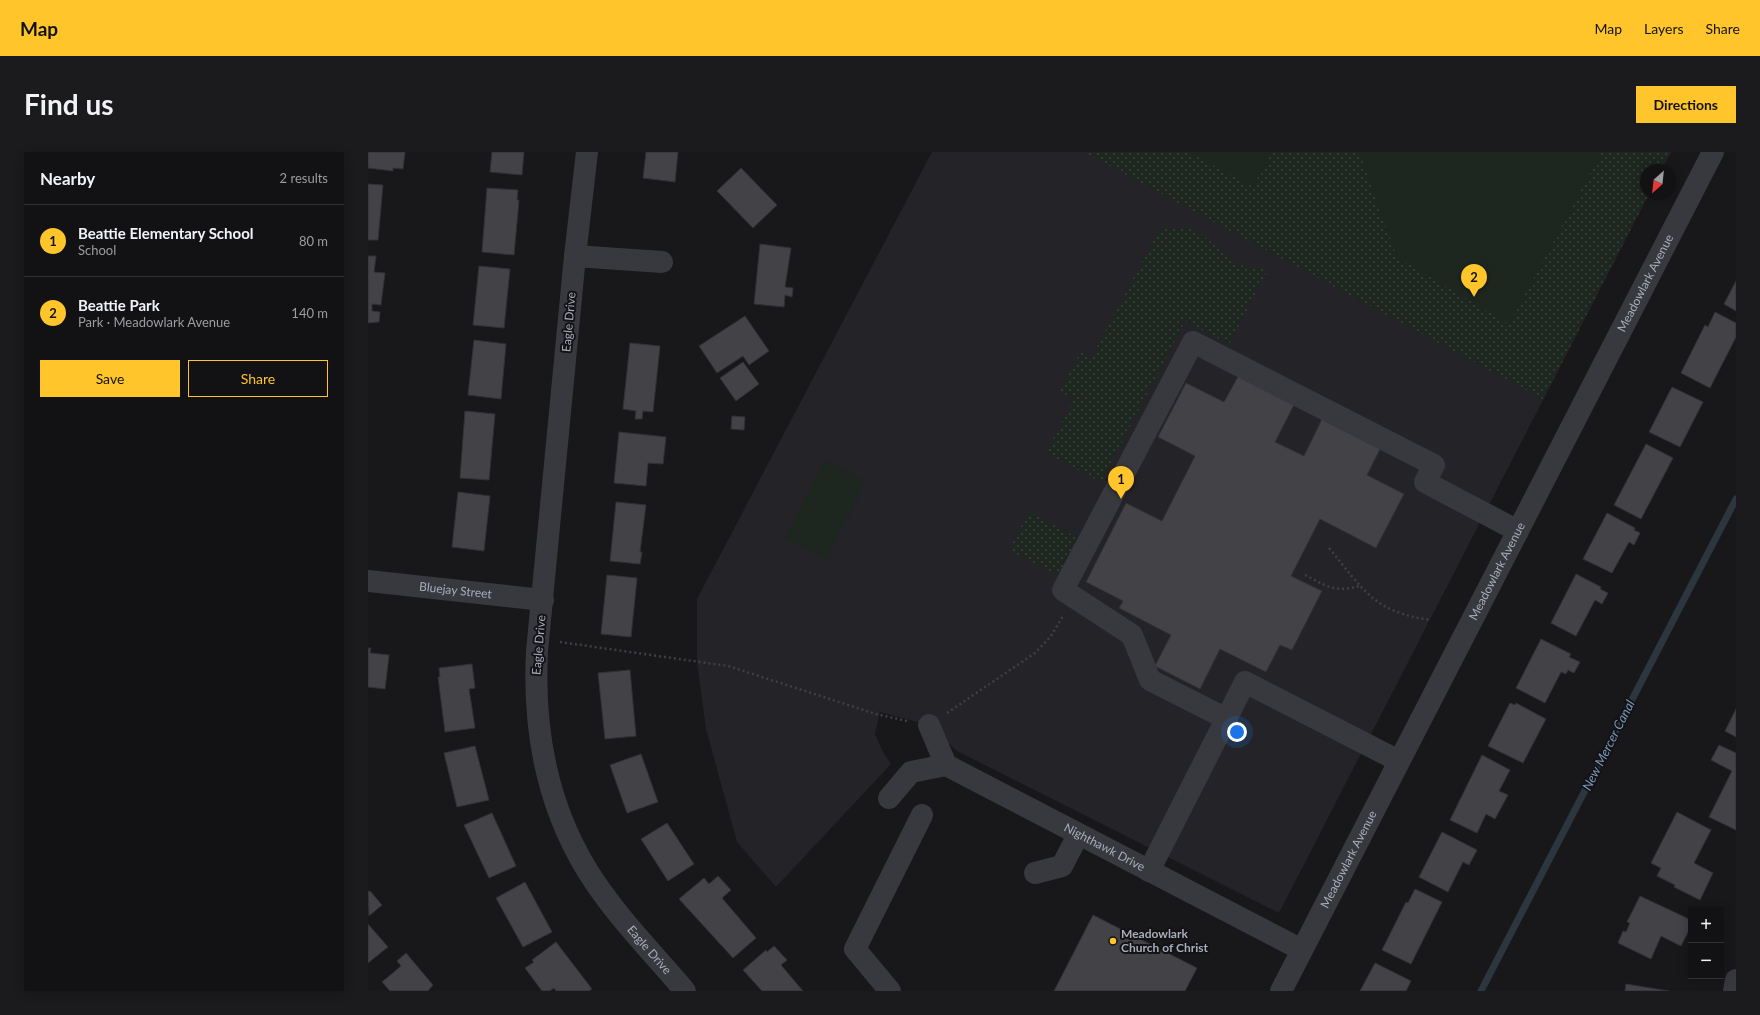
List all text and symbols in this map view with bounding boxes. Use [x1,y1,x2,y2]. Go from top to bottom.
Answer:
text: Map [20,17,58,40]
text: Map [1594,20,1622,37]
text: Layers [1644,20,1684,37]
text: Share [1706,20,1740,37]
button: Directions [1636,86,1736,123]
text: Find us [24,87,114,121]
north arrow [1640,164,1676,200]
text: Nearby [40,168,95,189]
text: 2 results [280,170,328,186]
text: Beattie Elementary School [78,224,254,242]
street label: Meadowlark Avenue [1614,232,1676,334]
text: 1 [49,233,57,249]
text: 80 m [299,233,328,249]
text: School [78,242,116,258]
pin: 2 [1461,264,1487,297]
street label: Eagle Drive [558,291,579,352]
text: Beattie Park [78,296,160,314]
text: 2 [49,305,57,321]
text: 140 m [291,305,328,321]
text: Park · Meadowlark Avenue [78,314,230,330]
button: Save [40,360,180,397]
button: Share [188,360,328,397]
pin: 1 [1108,466,1134,499]
street label: Meadowlark Avenue [1465,520,1528,623]
street label: Bluejay Street [419,579,493,601]
street label: Eagle Drive [528,614,549,675]
water label: New Mercer Canal [1578,697,1638,793]
your location [1227,722,1247,742]
street label: Meadowlark Avenue [1317,808,1380,911]
street label: Nighthawk Drive [1062,820,1148,874]
map controls [1688,907,1724,979]
button: + [1688,907,1724,943]
street label: Eagle Drive [624,922,675,977]
place label: Meadowlark Church of Christ [1121,926,1208,955]
marker: Meadowlark Church of Christ [1108,936,1118,946]
button: − [1688,943,1724,979]

